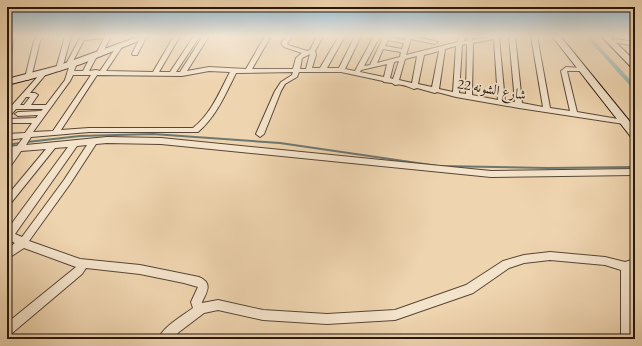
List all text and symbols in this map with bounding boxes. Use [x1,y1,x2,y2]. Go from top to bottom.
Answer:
street label: شارع الشونه 22 [456,74,528,107]

